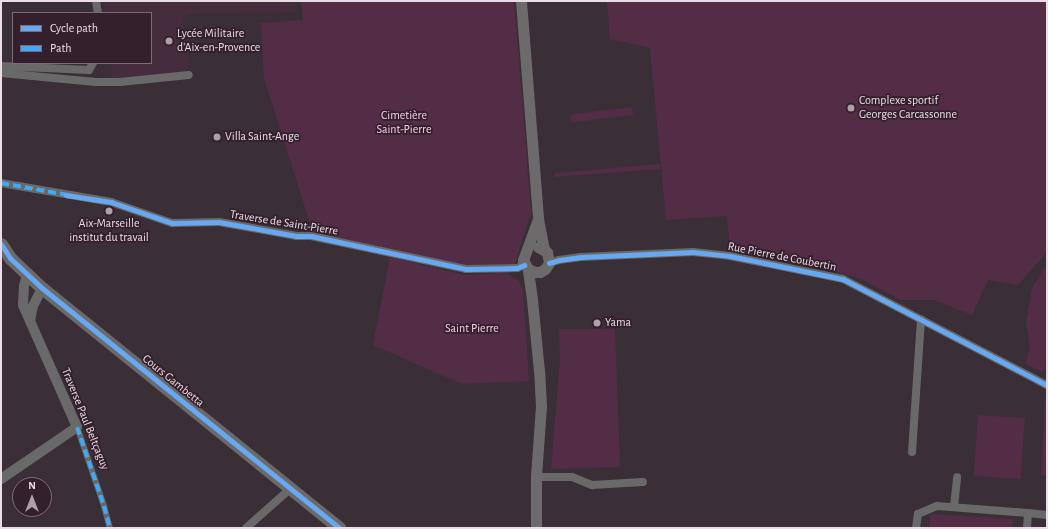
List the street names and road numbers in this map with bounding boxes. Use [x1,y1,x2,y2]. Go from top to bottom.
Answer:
street label: Traverse de Saint-Pierre [229,207,339,239]
street label: Rue Pierre de Coubertin [727,239,837,275]
street label: Cours Gambetta [139,352,207,410]
street label: Traverse Paul Beltçaguy [58,366,112,472]

